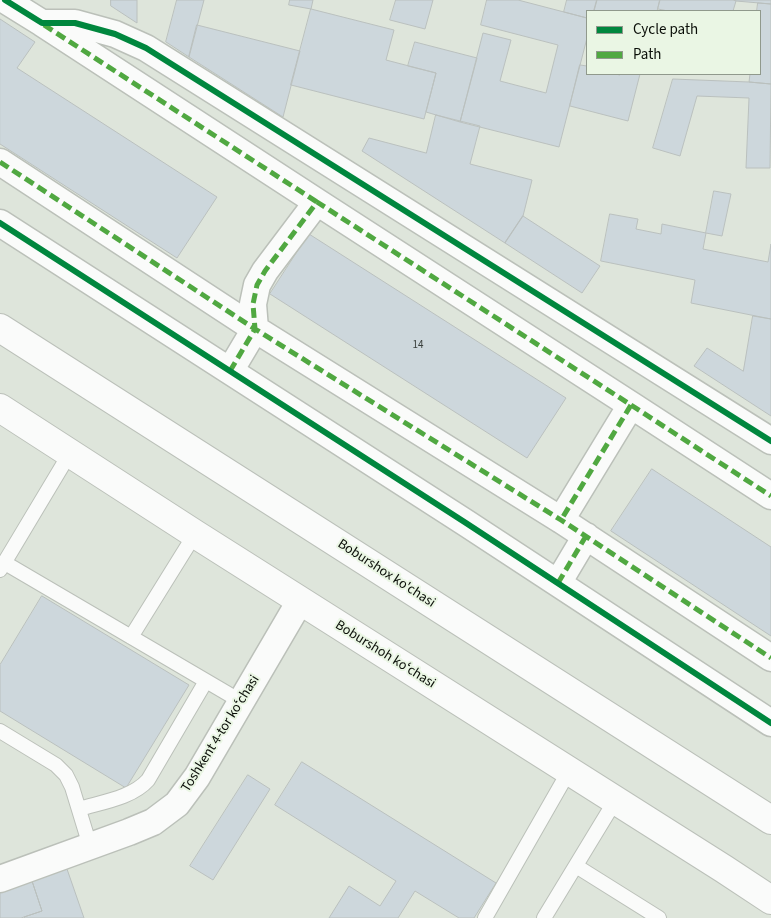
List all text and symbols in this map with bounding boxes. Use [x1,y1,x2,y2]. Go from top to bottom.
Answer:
legend [586,10,761,75]
text: Cycle path [633,19,698,40]
text: Path [633,44,661,65]
house number: 14 [413,339,423,353]
street label: Boburshox ko'chasi [334,536,438,612]
street label: Boburshoh koʻchasi [332,617,438,693]
street label: Toshkent 4-tor koʻchasi [178,672,264,796]

